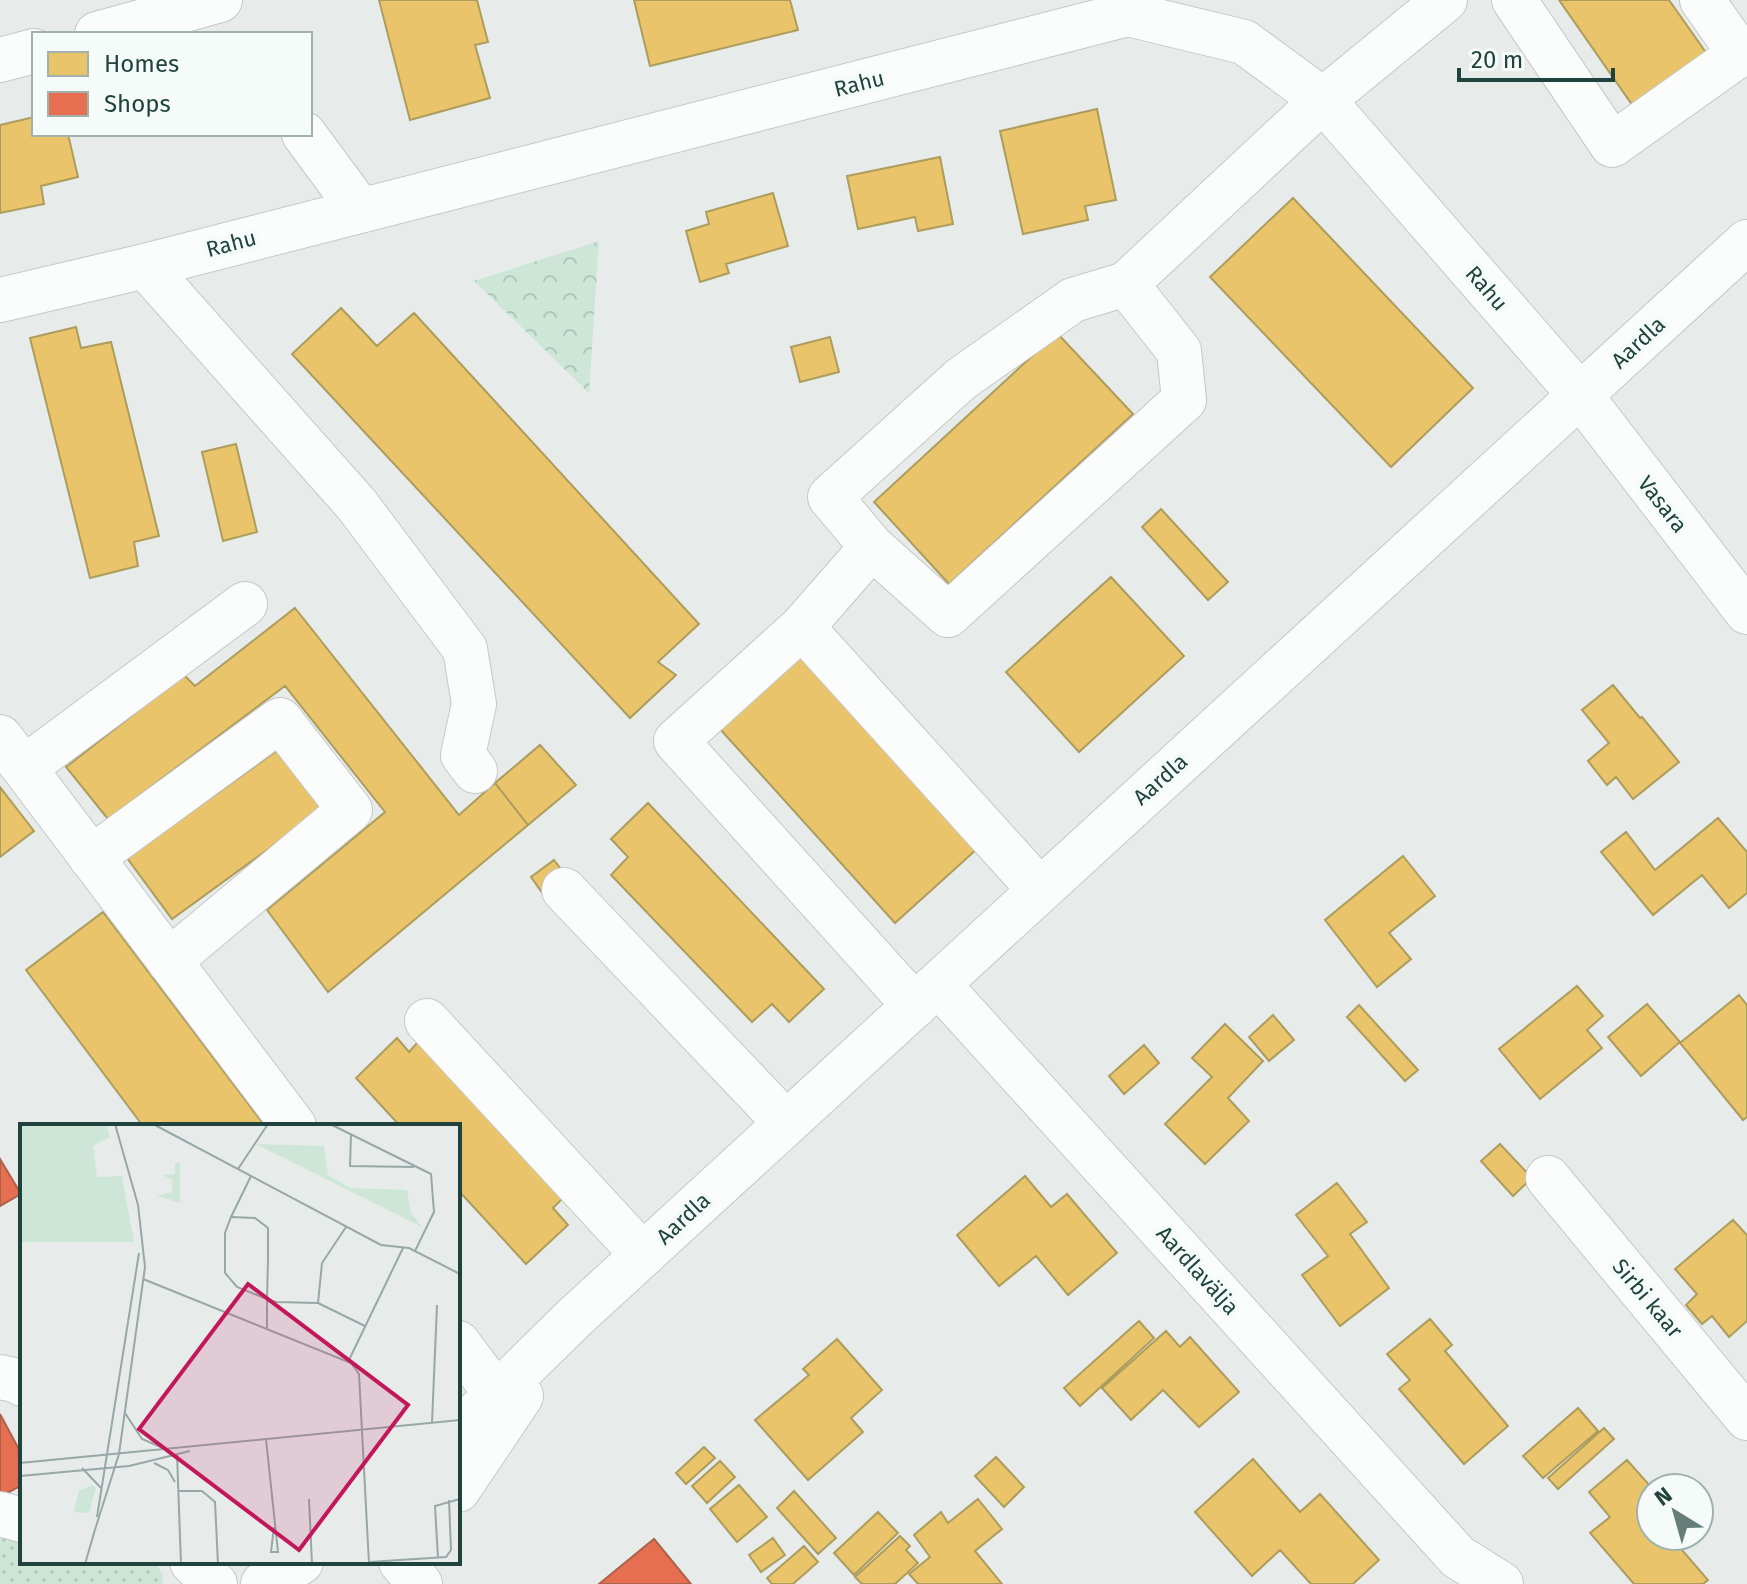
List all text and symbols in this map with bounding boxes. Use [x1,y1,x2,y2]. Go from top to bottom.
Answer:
legend [32,32,312,136]
scale bar [1459,32,1613,82]
text: 20 m [1471,46,1523,74]
text: Homes [104,50,179,78]
street label: Rahu [831,64,887,103]
text: Shops [104,90,171,118]
street label: Rahu [203,224,259,263]
street label: Rahu [1460,260,1513,316]
street label: Aardla [1606,311,1671,374]
street label: Vasara [1632,470,1693,538]
street label: Aardla [1128,748,1193,811]
inset map [20,1124,460,1564]
street label: Aardla [651,1187,716,1250]
street label: Aardlavälja [1151,1220,1245,1320]
street label: Sirbi kaar [1607,1253,1689,1344]
north arrow [1635,1472,1715,1552]
text: N [1649,1481,1677,1512]

